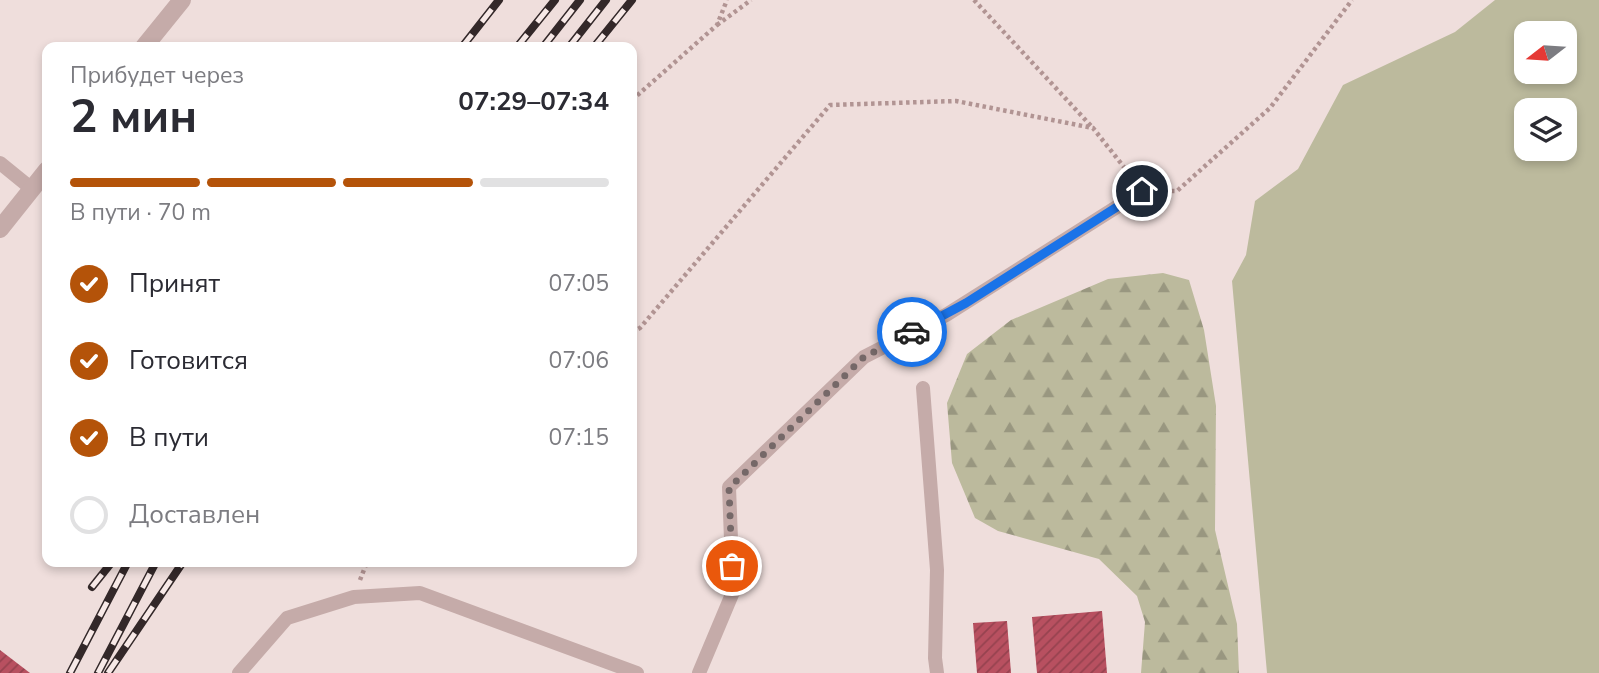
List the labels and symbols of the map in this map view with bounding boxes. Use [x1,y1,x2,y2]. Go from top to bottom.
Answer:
north arrow [1514,21,1577,84]
pin [1112,161,1172,221]
courier [877,297,947,367]
pin [702,536,762,596]

